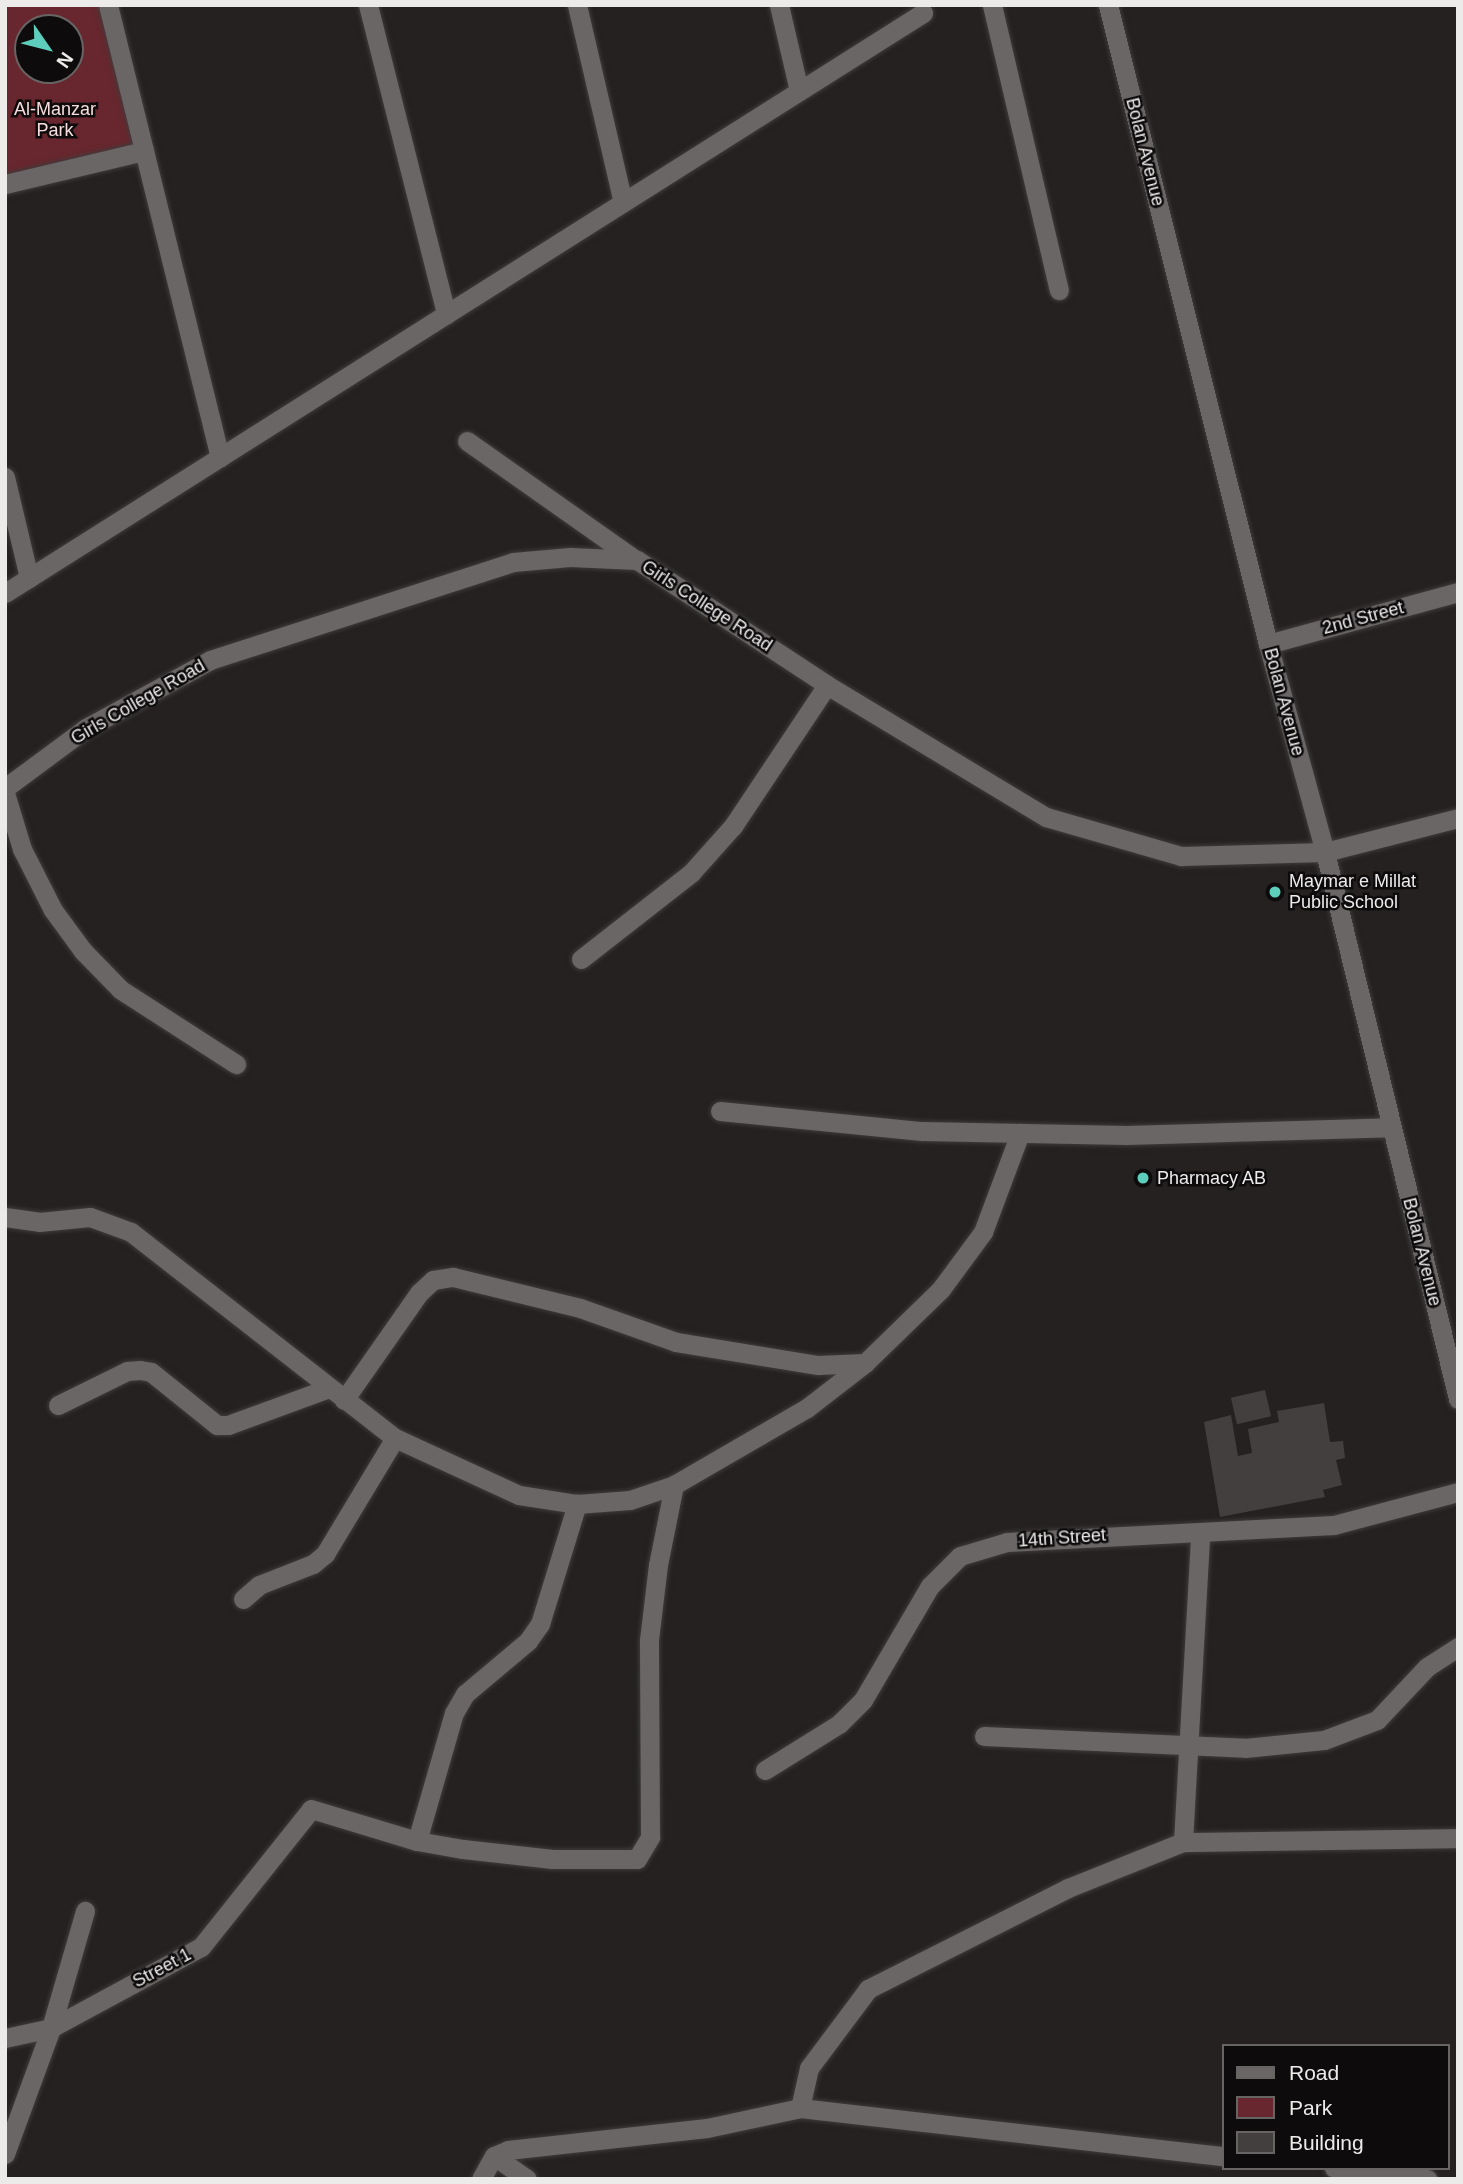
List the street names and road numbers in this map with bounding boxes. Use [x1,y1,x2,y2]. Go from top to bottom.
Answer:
street label: Bolan Avenue [1121,95,1169,209]
street label: Girls College Road [638,556,776,656]
street label: 2nd Street [1320,597,1406,639]
street label: Bolan Avenue [1259,645,1309,759]
street label: Girls College Road [67,655,209,749]
street label: Bolan Avenue [1398,1195,1446,1309]
street label: 14th Street [1017,1524,1107,1552]
street label: Street 1 [129,1944,195,1992]

